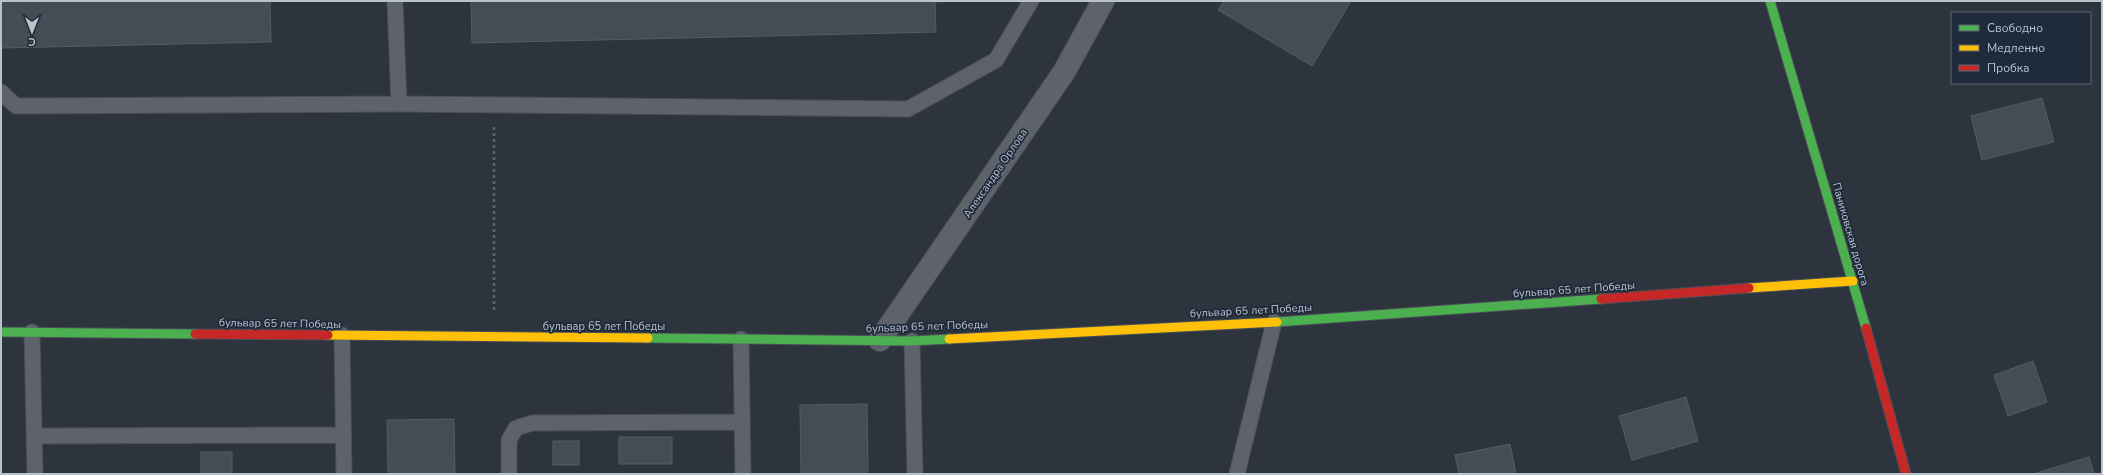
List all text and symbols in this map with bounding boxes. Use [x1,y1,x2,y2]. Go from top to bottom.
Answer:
north arrow [12,12,52,52]
legend [1951,12,2091,84]
text: Свободно [1987,20,2043,36]
text: С [28,34,36,49]
text: Медленно [1987,40,2045,56]
text: Пробка [1987,60,2030,76]
street label: Александра Орлова [960,126,1031,221]
street label: Паниковская дорога [1829,181,1872,288]
street label: бульвар 65 лет Победы [1512,278,1636,301]
street label: бульвар 65 лет Победы [1190,300,1313,321]
street label: бульвар 65 лет Победы [219,315,341,332]
street label: бульвар 65 лет Победы [866,317,988,336]
street label: бульвар 65 лет Победы [543,319,665,334]

